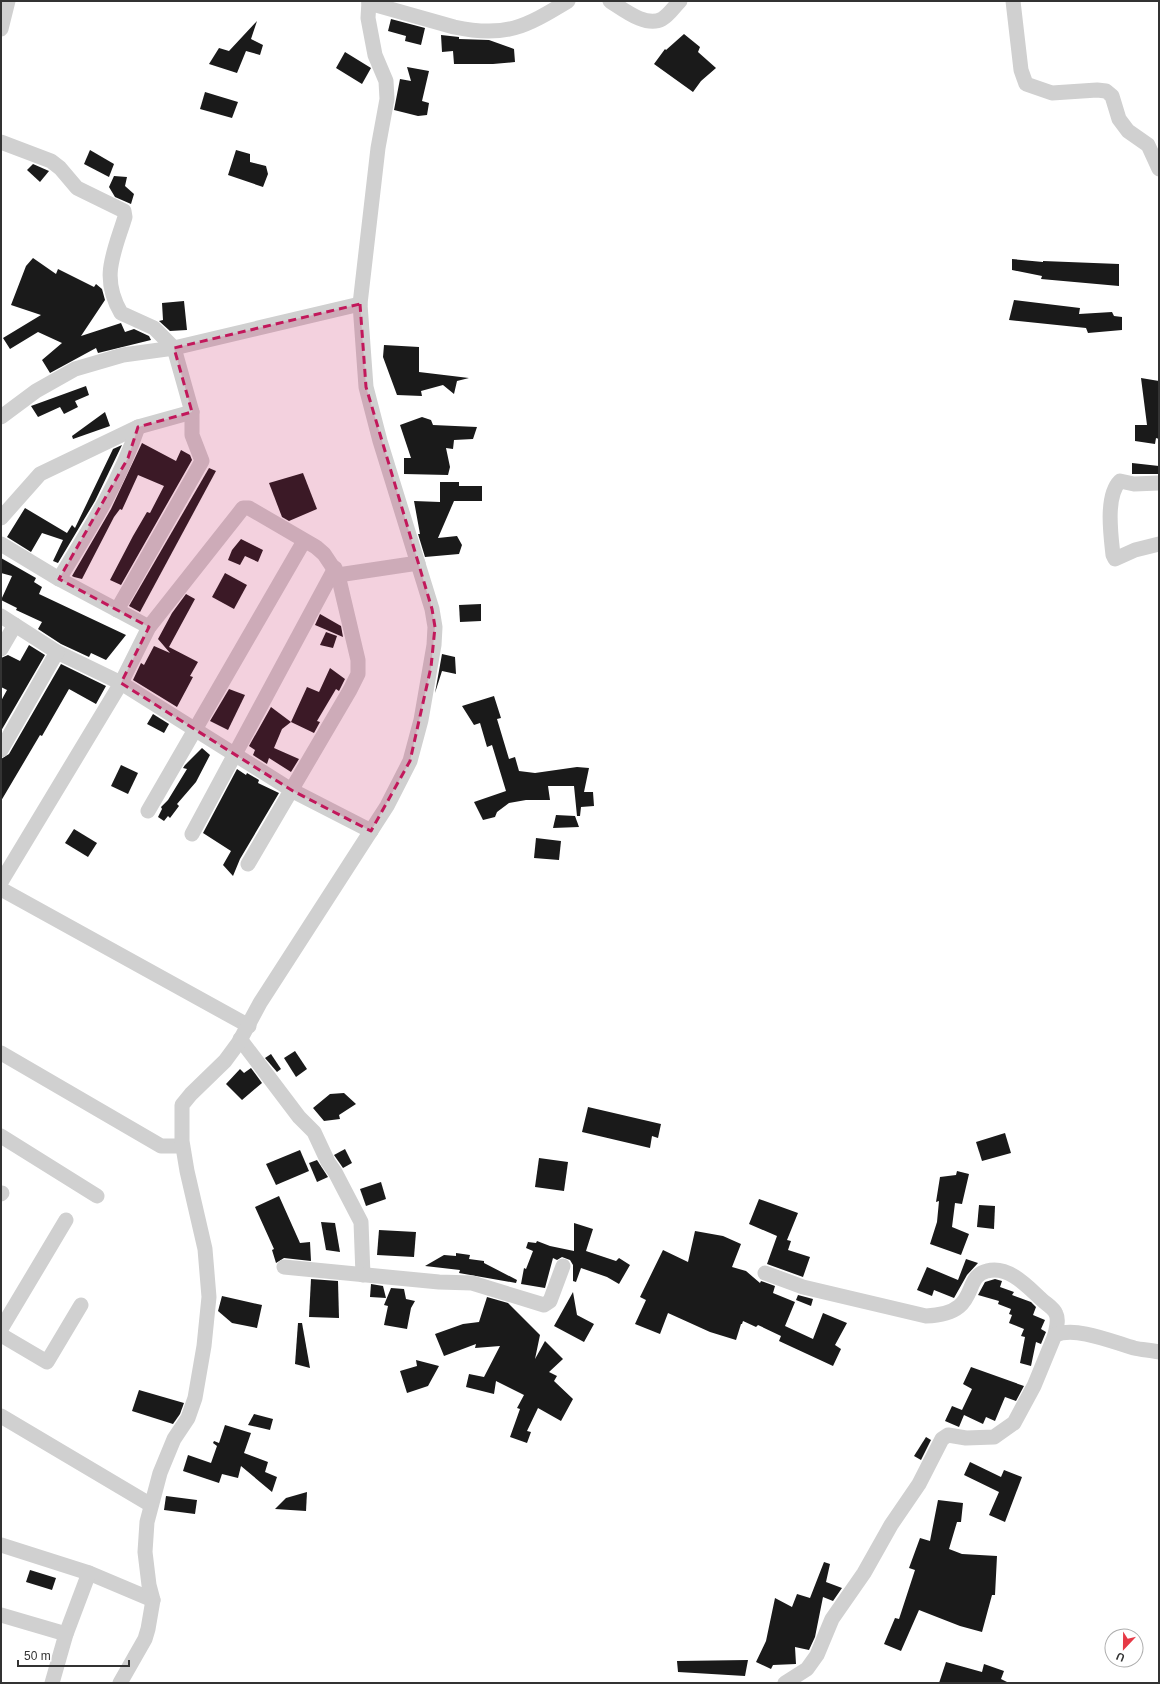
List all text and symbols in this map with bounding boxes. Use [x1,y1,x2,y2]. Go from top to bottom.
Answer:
north arrow [1104,1628,1144,1668]
scale bar [18,1642,129,1668]
text: 50 m [24,1649,51,1663]
text: U [1114,1650,1126,1664]

